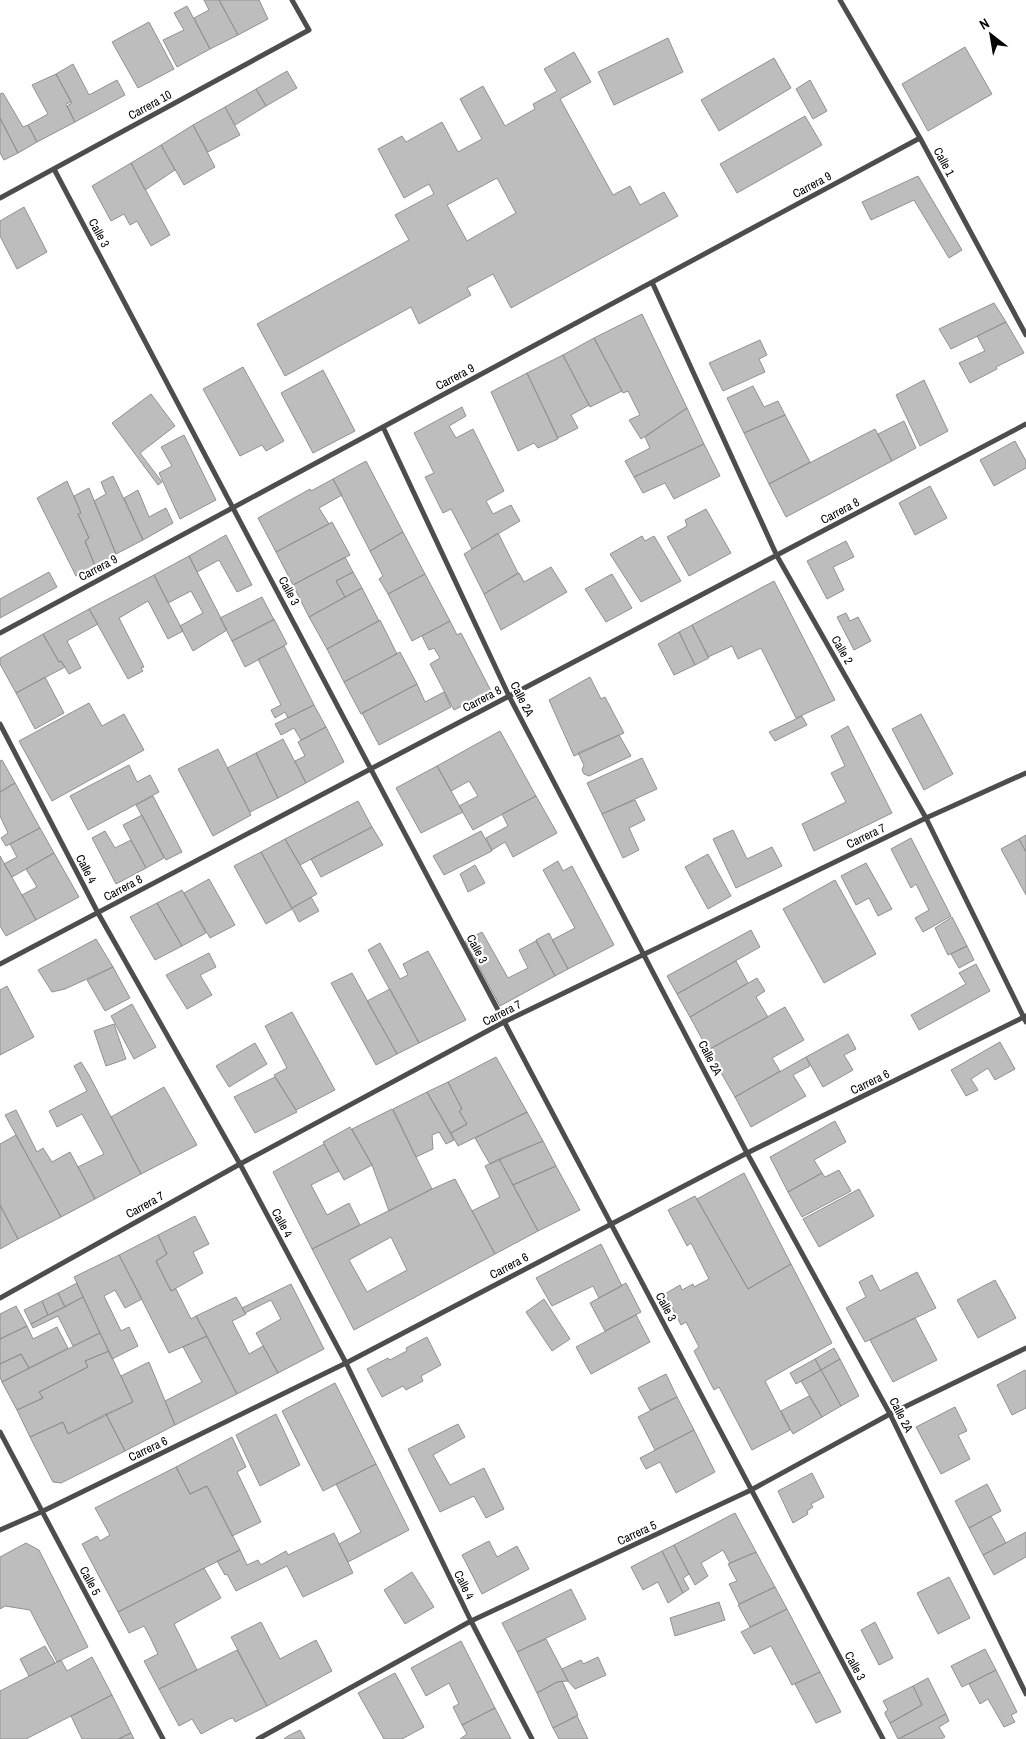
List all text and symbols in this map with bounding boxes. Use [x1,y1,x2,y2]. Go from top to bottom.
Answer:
north arrow [966,10,1016,60]
text: N [976,14,992,34]
street label: Carrera 10 [126,87,174,123]
street label: Calle 1 [930,145,958,180]
street label: Carrera 9 [790,168,834,202]
street label: Calle 3 [85,216,113,250]
street label: Carrera 9 [433,360,477,394]
street label: Carrera 8 [818,494,862,528]
street label: Carrera 9 [76,551,120,585]
street label: Calle 3 [275,574,303,608]
street label: Calle 2 [827,633,857,667]
street label: Calle 2A [506,679,538,720]
street label: Carrera 8 [460,682,504,716]
street label: Carrera 7 [844,819,889,852]
street label: Calle 4 [72,852,100,887]
street label: Carrera 8 [101,871,145,905]
street label: Calle 3 [463,932,491,966]
street label: Carrera 7 [480,996,525,1030]
street label: Calle 2A [694,1038,726,1079]
street label: Carrera 6 [848,1066,892,1098]
street label: Carrera 7 [123,1188,168,1222]
street label: Calle 4 [268,1206,296,1241]
street label: Carrera 6 [487,1249,531,1283]
street label: Calle 3 [652,1290,680,1324]
street label: Calle 2A [885,1395,917,1436]
street label: Carrera 6 [126,1433,170,1465]
street label: Carrera 5 [615,1517,660,1549]
street label: Calle 5 [76,1564,104,1599]
street label: Calle 4 [450,1568,478,1603]
street label: Calle 3 [841,1649,869,1683]

